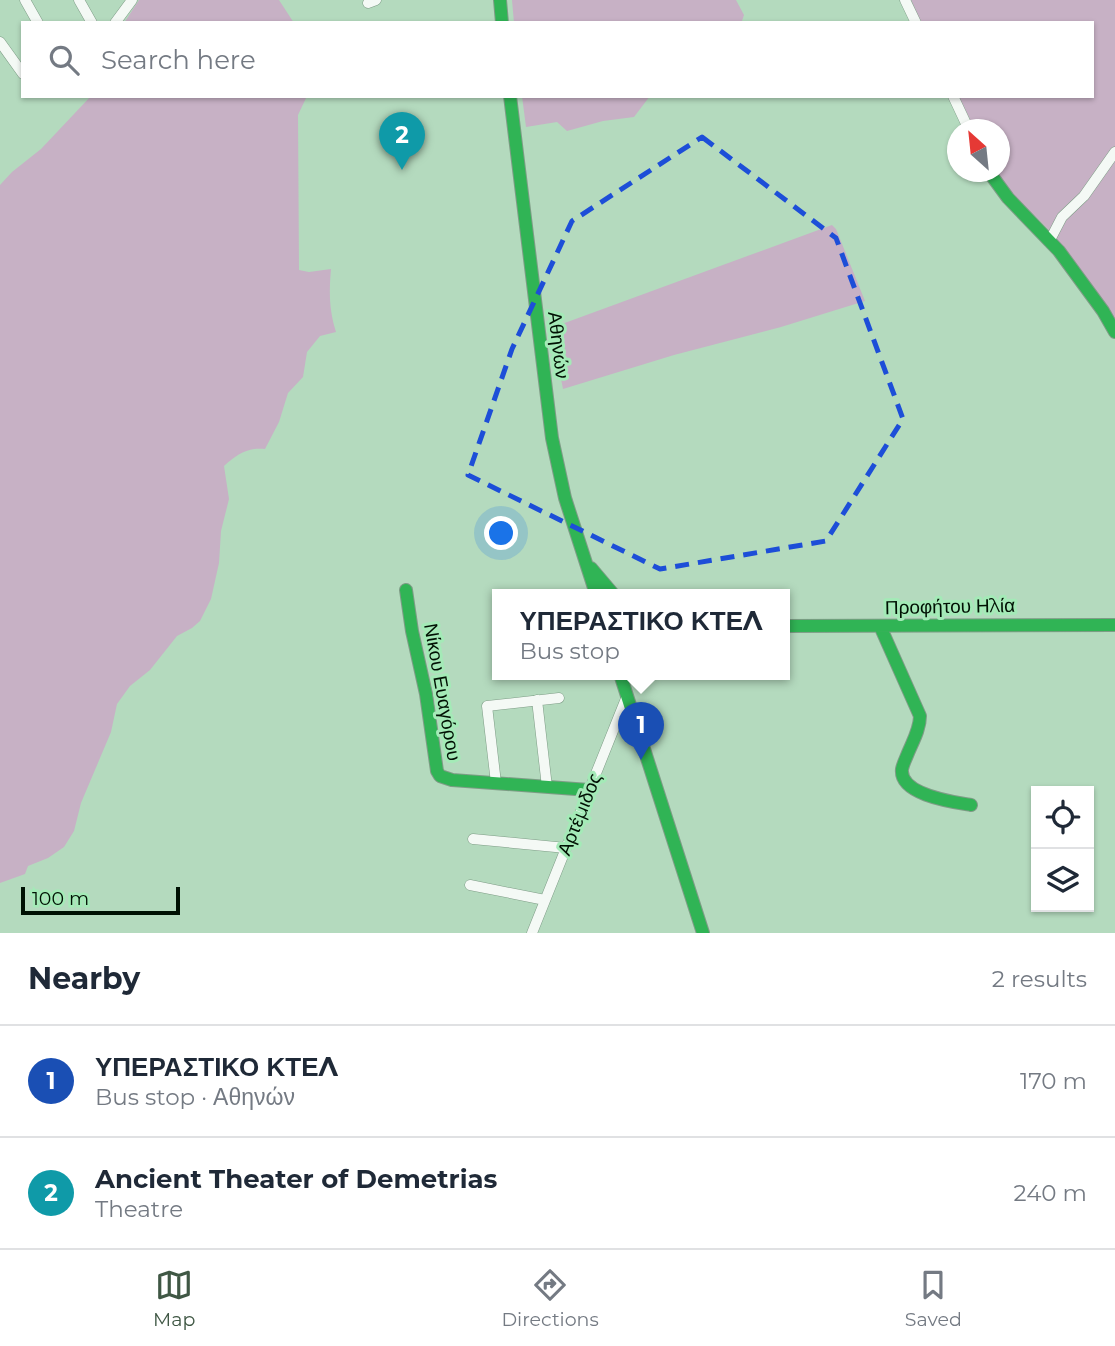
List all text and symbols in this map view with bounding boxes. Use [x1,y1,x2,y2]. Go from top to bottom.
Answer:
search box [21,21,1094,98]
icon: search [45,41,83,79]
text: Search here [101,44,256,76]
pin: 2 [379,112,425,170]
north arrow [947,119,1010,182]
street label: Αθηνών [543,310,574,380]
your location [484,516,518,550]
popup [492,589,790,680]
street label: Προφήτου Ηλία [885,594,1015,619]
text: ΥΠΕΡΑΣΤΙΚΟ ΚΤΕΛ [520,605,762,637]
street label: Νίκου Ευαγόρου [419,622,466,763]
text: Bus stop [520,637,620,665]
pin: 1 [618,702,664,760]
street label: Αρτέμιδος [553,770,606,859]
map controls [1031,786,1094,912]
button: locate [1031,786,1094,849]
button: layers [1031,849,1094,912]
scale bar [21,884,180,916]
text: 100 m [32,887,89,910]
text: Nearby [28,960,140,997]
text: 2 results [992,965,1087,993]
text: ΥΠΕΡΑΣΤΙΚΟ ΚΤΕΛ [95,1051,338,1083]
text: 1 [46,1067,56,1095]
text: 170 m [1020,1067,1087,1095]
text: Bus stop · Αθηνών [95,1083,295,1111]
text: Ancient Theater of Demetrias [95,1163,497,1195]
text: 2 [44,1179,58,1207]
text: 240 m [1014,1179,1087,1207]
text: Theatre [95,1195,183,1223]
tab: Map [153,1266,195,1331]
tab: Directions [501,1266,599,1331]
tab: Saved [905,1266,962,1331]

